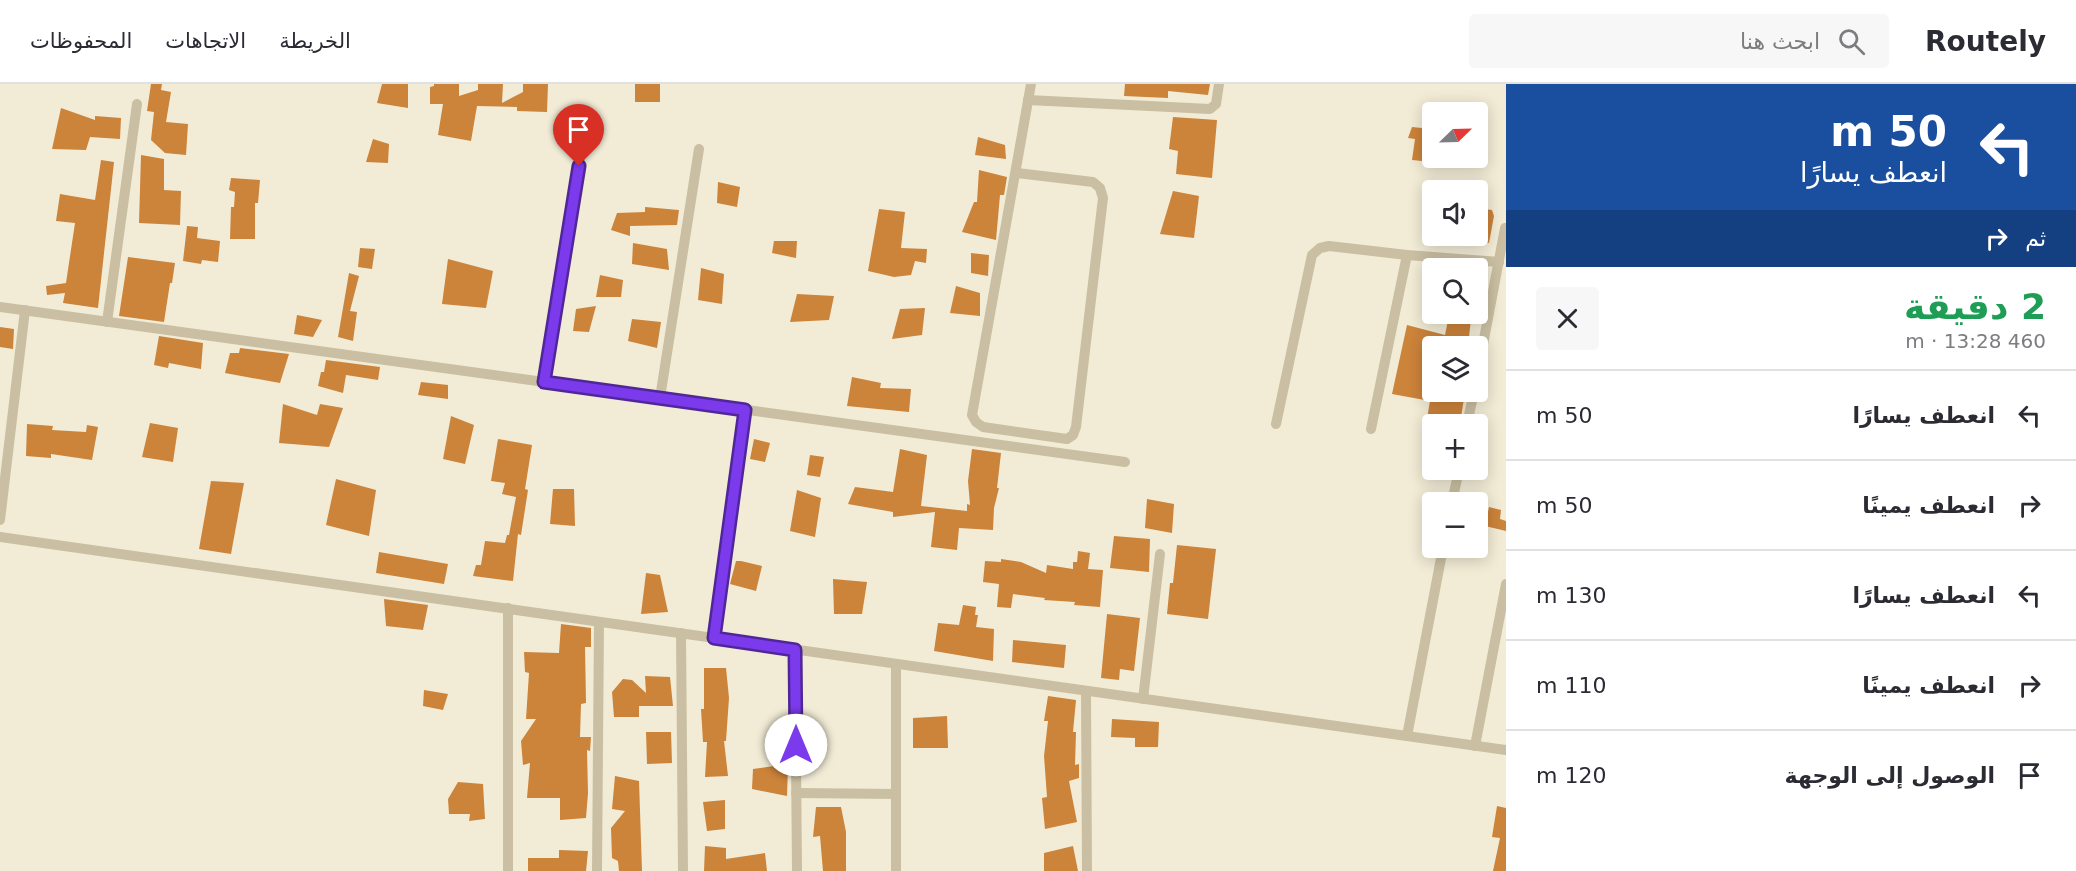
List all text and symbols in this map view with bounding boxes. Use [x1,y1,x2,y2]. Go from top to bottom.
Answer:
search box [1469,14,1889,68]
icon: search [1835,25,1868,58]
text: Routely [1925,25,2046,58]
text: المحفوظات [30,29,132,53]
text: الاتجاهات [165,29,246,53]
text: الخريطة [279,29,351,53]
text: ابحث هنا [1740,29,1820,54]
north arrow [1422,102,1488,168]
map controls [1422,102,1488,558]
pin [553,104,604,166]
text: 50 m [1830,107,1947,156]
icon: left [1968,108,2046,186]
icon: arrive [562,113,595,146]
text: انعطف يسارًا [1800,157,1947,188]
button: sound [1422,180,1488,246]
icon: right [1980,222,2013,255]
text: ثم [2025,226,2046,251]
button: search [1422,258,1488,324]
text: 2 دقيقة [1904,286,2046,327]
button: close [1536,287,1599,350]
text: 460 m · 13:28 [1905,329,2046,353]
button: layers [1422,336,1488,402]
icon: left [2013,399,2046,432]
text: 50 m [1536,403,1592,428]
text: انعطف يسارًا [1852,403,1995,428]
button: + [1422,414,1488,480]
icon: right [2013,489,2046,522]
button: − [1422,492,1488,558]
text: 50 m [1536,493,1592,518]
text: انعطف يمينًا [1862,493,1995,518]
icon: left [2013,579,2046,612]
text: 130 m [1536,583,1606,608]
text: انعطف يسارًا [1852,583,1995,608]
icon: right [2013,669,2046,702]
text: 110 m [1536,673,1606,698]
text: انعطف يمينًا [1862,673,1995,698]
position arrow [764,713,828,777]
icon: arrive [2013,759,2046,792]
text: 120 m [1536,763,1606,788]
text: الوصول إلى الوجهة [1785,763,1995,788]

